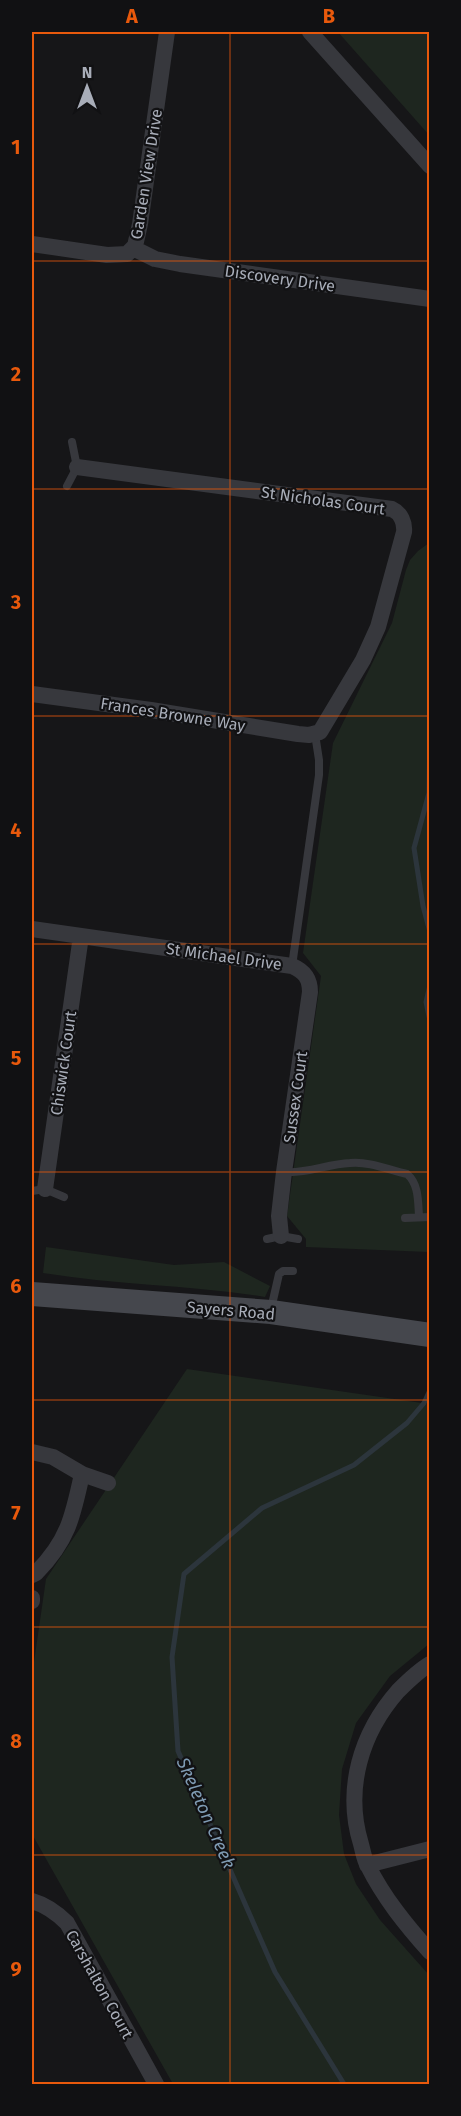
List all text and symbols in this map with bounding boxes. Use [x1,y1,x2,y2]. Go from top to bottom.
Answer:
text: A [125,4,139,28]
text: B [323,4,335,28]
north arrow [57,57,117,117]
text: N [82,63,92,82]
street label: Garden View Drive [127,108,166,241]
text: 1 [11,135,21,159]
street label: Discovery Drive [224,261,336,296]
text: 2 [11,362,21,386]
street label: St Nicholas Court [260,482,386,519]
text: 3 [10,590,21,614]
street label: Frances Browne Way [99,694,247,735]
text: 4 [10,818,22,842]
street label: St Michael Drive [165,939,283,974]
street label: Chiswick Court [47,1009,80,1117]
text: 5 [11,1046,22,1070]
street label: Sussex Court [280,1050,311,1144]
text: 6 [10,1274,22,1298]
street label: Sayers Road [186,1297,276,1324]
text: 7 [11,1501,21,1525]
text: 8 [10,1729,22,1753]
water label: Skeleton Creek [171,1753,240,1872]
street label: Carshalton Court [62,1927,137,2042]
text: 9 [10,1957,22,1981]

